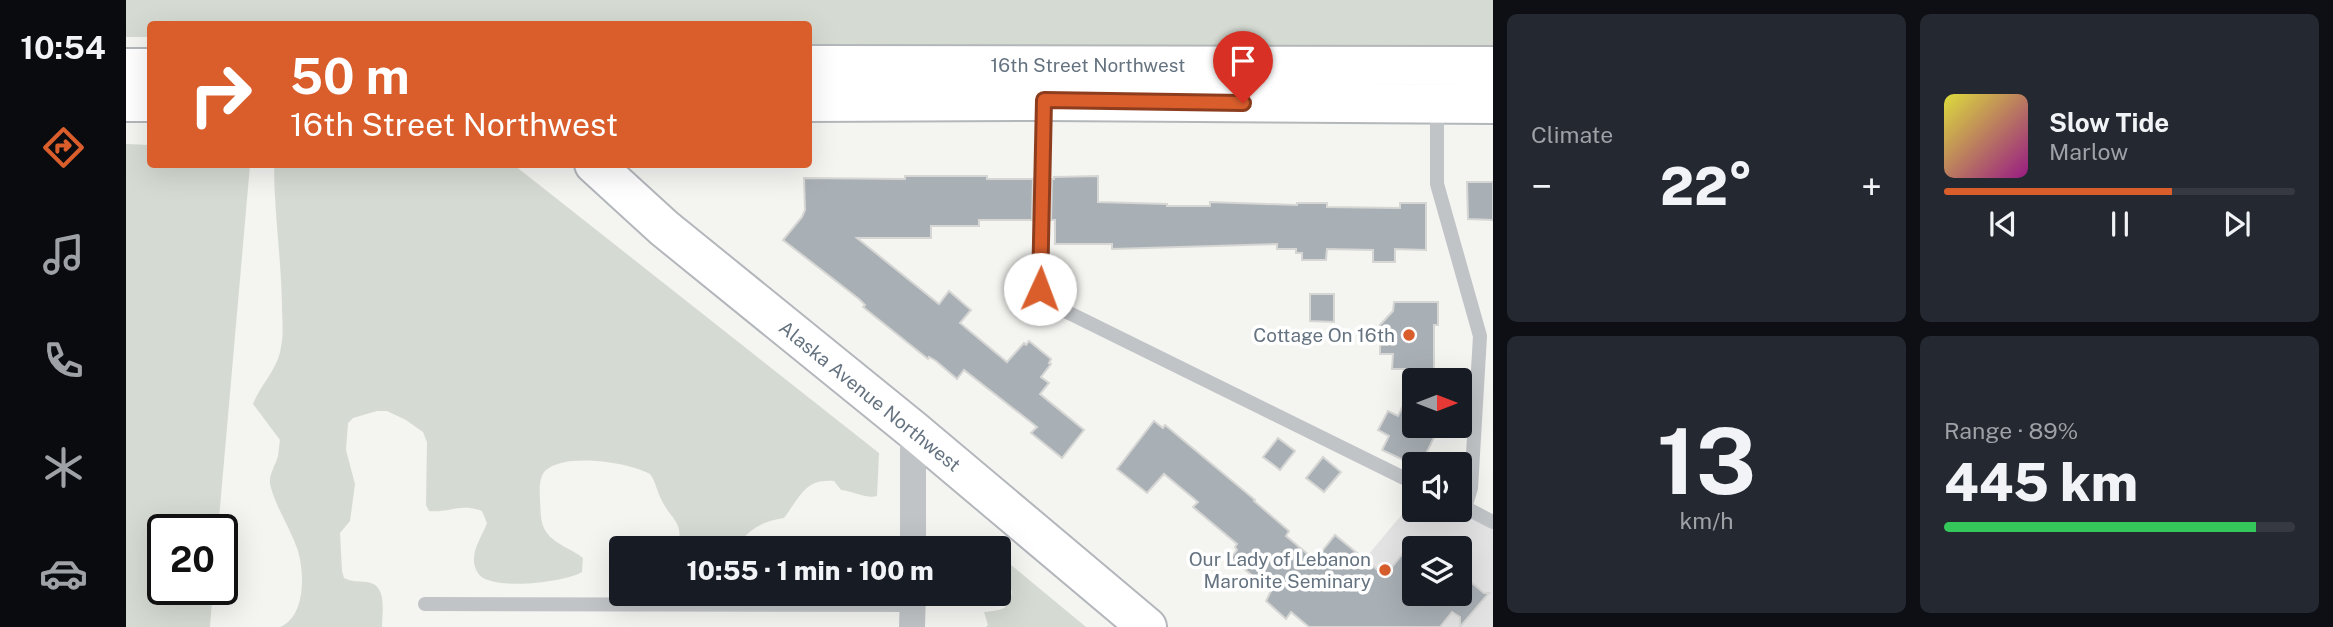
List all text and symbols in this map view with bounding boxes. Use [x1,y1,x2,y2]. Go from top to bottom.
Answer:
text: 10:54 [20,29,106,66]
pin [1213,31,1273,103]
icon: arrive [1224,42,1262,80]
text: 50 m [290,47,410,105]
icon: right [175,49,266,140]
street label: 16th Street Northwest [991,54,1185,76]
text: 16th Street Northwest [290,106,618,143]
text: Slow Tide [2049,107,2169,138]
text: Climate [1531,121,1613,148]
icon: directions [39,123,88,172]
text: Marlow [2049,138,2128,165]
text: 22° [1660,156,1753,217]
text: − [1531,164,1552,209]
text: + [1861,164,1882,209]
icon: previous [1984,205,2022,243]
icon: pause [2101,205,2139,243]
icon: next [2218,205,2256,243]
icon: music [39,230,88,279]
position arrow [1003,252,1077,326]
street label: Alaska Avenue Northwest [775,316,965,476]
place label: Cottage On 16th [1253,324,1395,346]
marker: Cottage On 16th [1401,327,1417,343]
icon: phone [39,336,88,385]
north arrow [1402,368,1472,438]
map controls [1402,368,1472,606]
text: 13 [1657,408,1756,514]
text: Range · 89% [1944,417,2078,444]
icon: climate [39,443,88,492]
button: sound [1402,452,1472,522]
text: 445 km [1944,452,2138,513]
text: km/h [1679,507,1734,534]
speed limit sign: 20 [147,514,238,605]
button: layers [1402,536,1472,606]
place label: Our Lady of Lebanon Maronite Seminary [1189,548,1371,592]
icon: car [39,549,88,598]
text: 10:55 · 1 min · 100 m [686,555,934,586]
marker: Our Lady of Lebanon Maronite Seminary [1377,562,1393,578]

